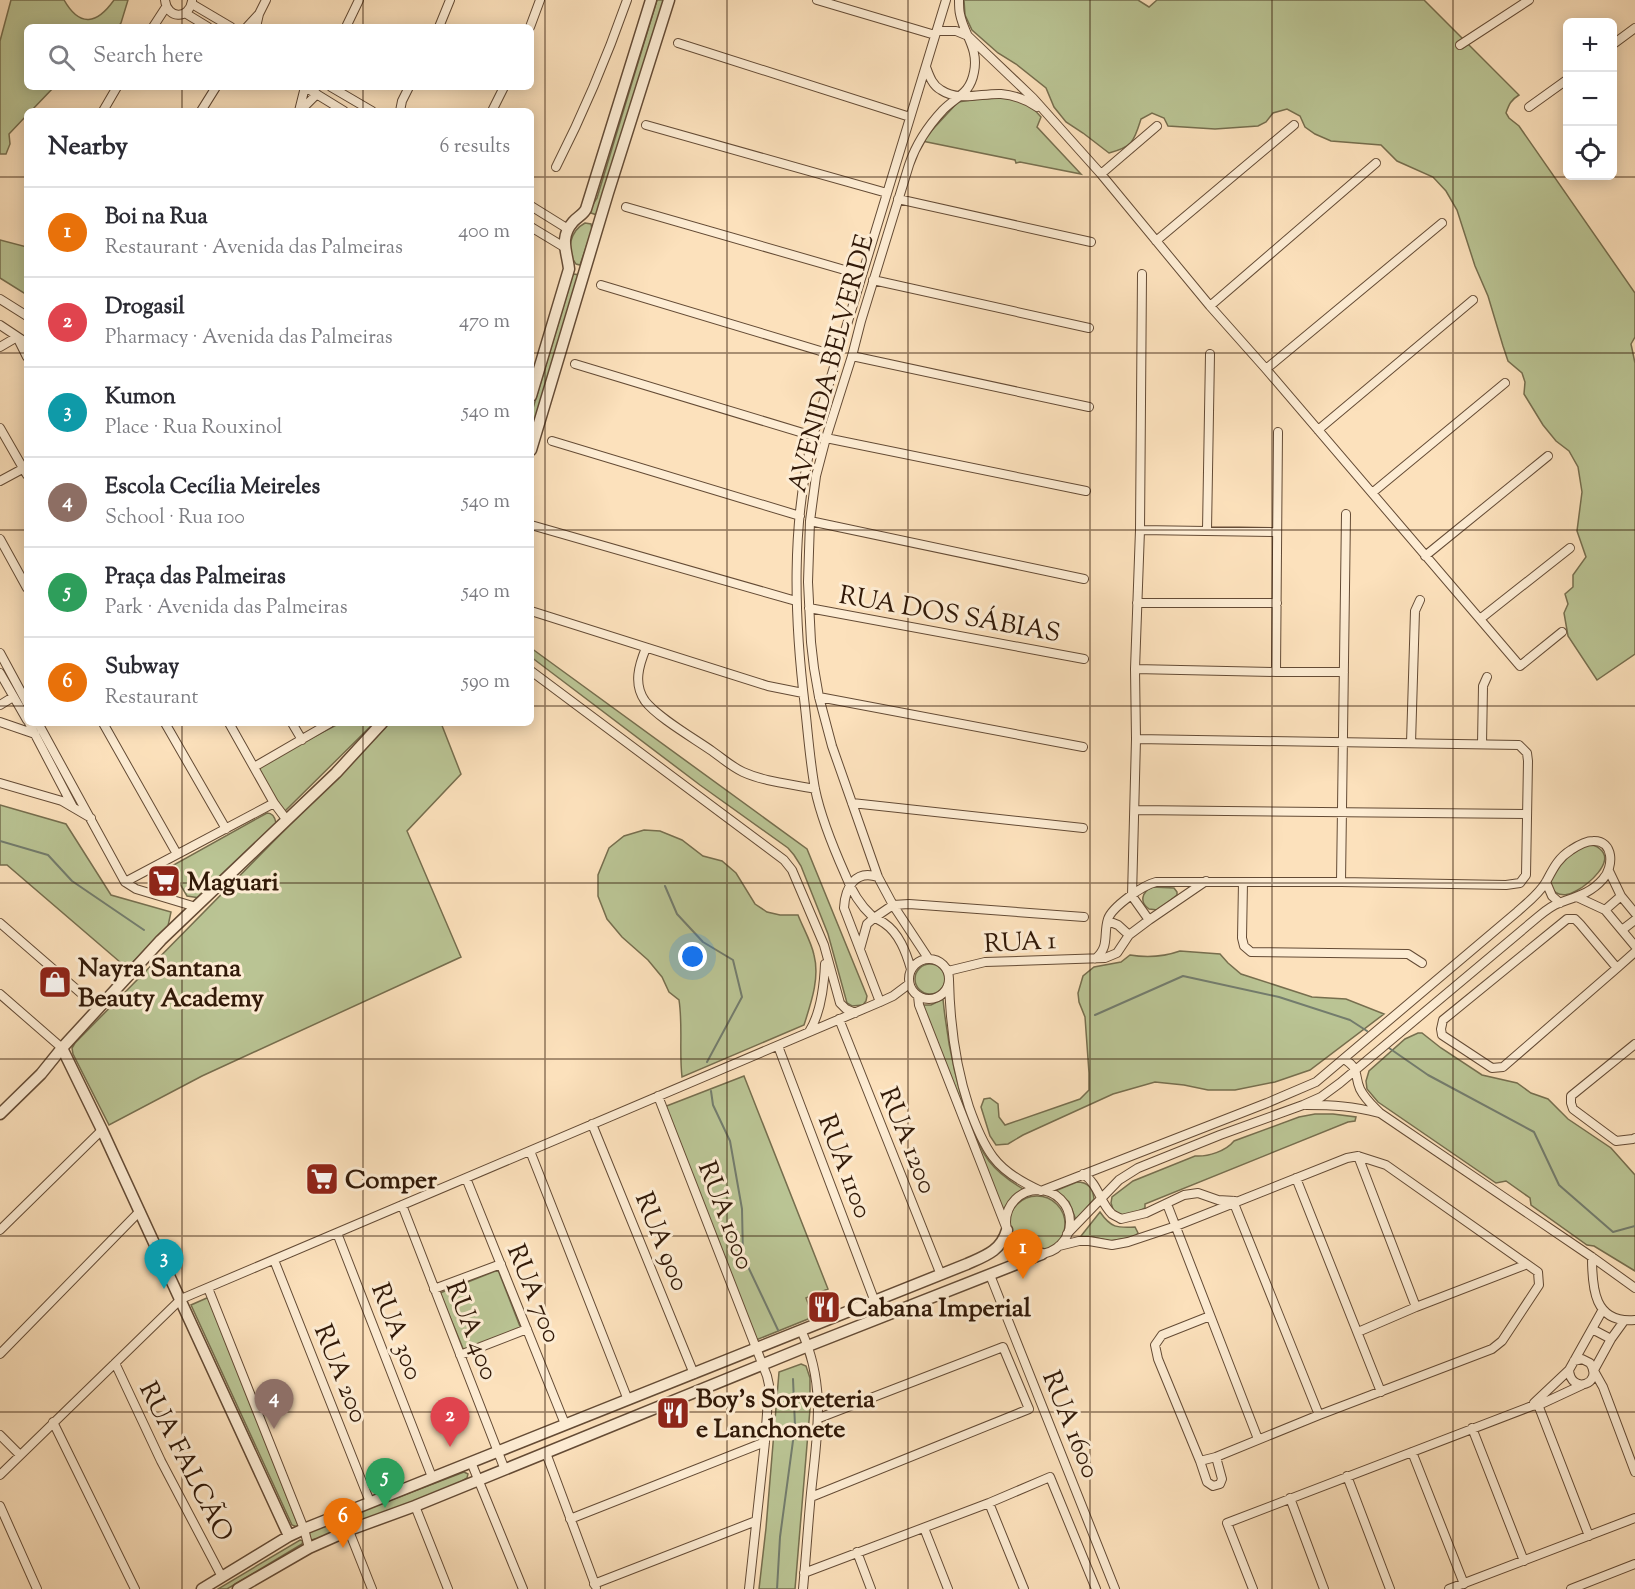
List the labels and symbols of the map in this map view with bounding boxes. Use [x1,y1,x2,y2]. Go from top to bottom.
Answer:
street label: AVENIDA BELVERDE [780,230,885,497]
street label: RUA DOS SÁBIAS [836,578,1063,653]
supermarket icon: Maguari [146,863,182,899]
place label: Maguari [187,865,280,902]
street label: RUA 1 [983,923,1057,964]
your location [678,942,707,971]
place label: Nayra Santana Beauty Academy [78,951,264,1018]
shop icon: Nayra Santana Beauty Academy [37,964,73,1000]
street label: RUA 1200 [869,1082,945,1200]
street label: RUA 1100 [807,1110,880,1224]
street label: RUA 1000 [687,1156,762,1275]
supermarket icon: Comper [304,1161,340,1197]
place label: Comper [345,1163,437,1200]
street label: RUA 900 [624,1187,697,1297]
pin: 1 [1004,1230,1042,1279]
street label: RUA 700 [496,1239,569,1349]
pin: 3 [144,1240,184,1289]
street label: RUA 400 [435,1276,507,1386]
street label: RUA 300 [360,1278,431,1386]
restaurant icon: Cabana Imperial [806,1289,842,1325]
place label: Cabana Imperial [847,1291,1032,1328]
street label: RUA 200 [303,1319,376,1429]
street label: RUA 1600 [1031,1366,1108,1484]
street label: RUA FALCÃO [129,1376,241,1548]
pin: 4 [254,1380,294,1429]
place label: Boy's Sorveteria e Lanchonete [696,1382,875,1449]
restaurant icon: Boy's Sorveteria e Lanchonete [655,1395,691,1431]
pin: 2 [430,1398,470,1447]
pin: 5 [366,1458,404,1508]
pin: 6 [324,1498,362,1548]

